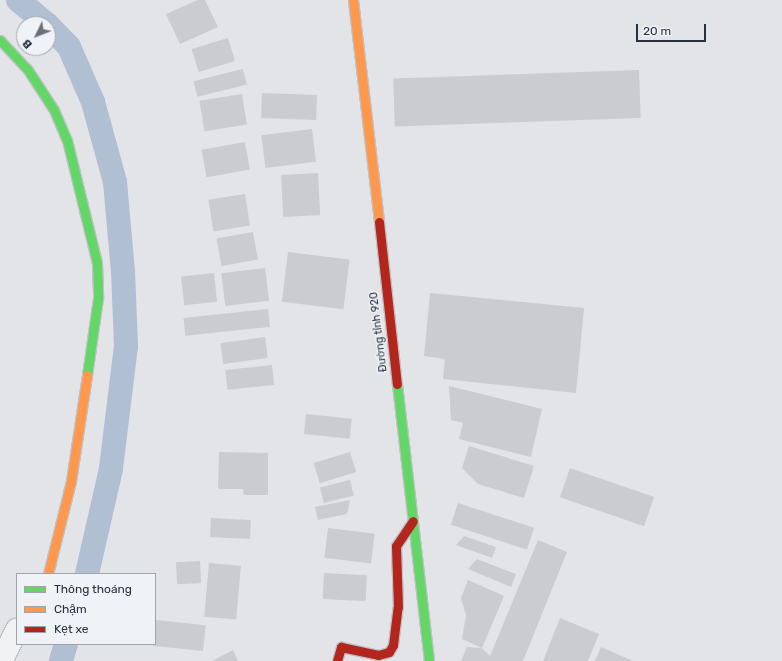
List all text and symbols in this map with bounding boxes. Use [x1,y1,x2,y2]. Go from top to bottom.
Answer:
north arrow [16,16,56,56]
scale bar [638,16,708,42]
text: 20 m [643,24,671,38]
text: B [20,37,35,51]
street label: Đường tỉnh 920 [368,291,390,373]
legend [16,573,156,645]
text: Thông thoáng [54,582,132,596]
text: Chậm [54,602,87,616]
text: Kẹt xe [54,622,89,636]

